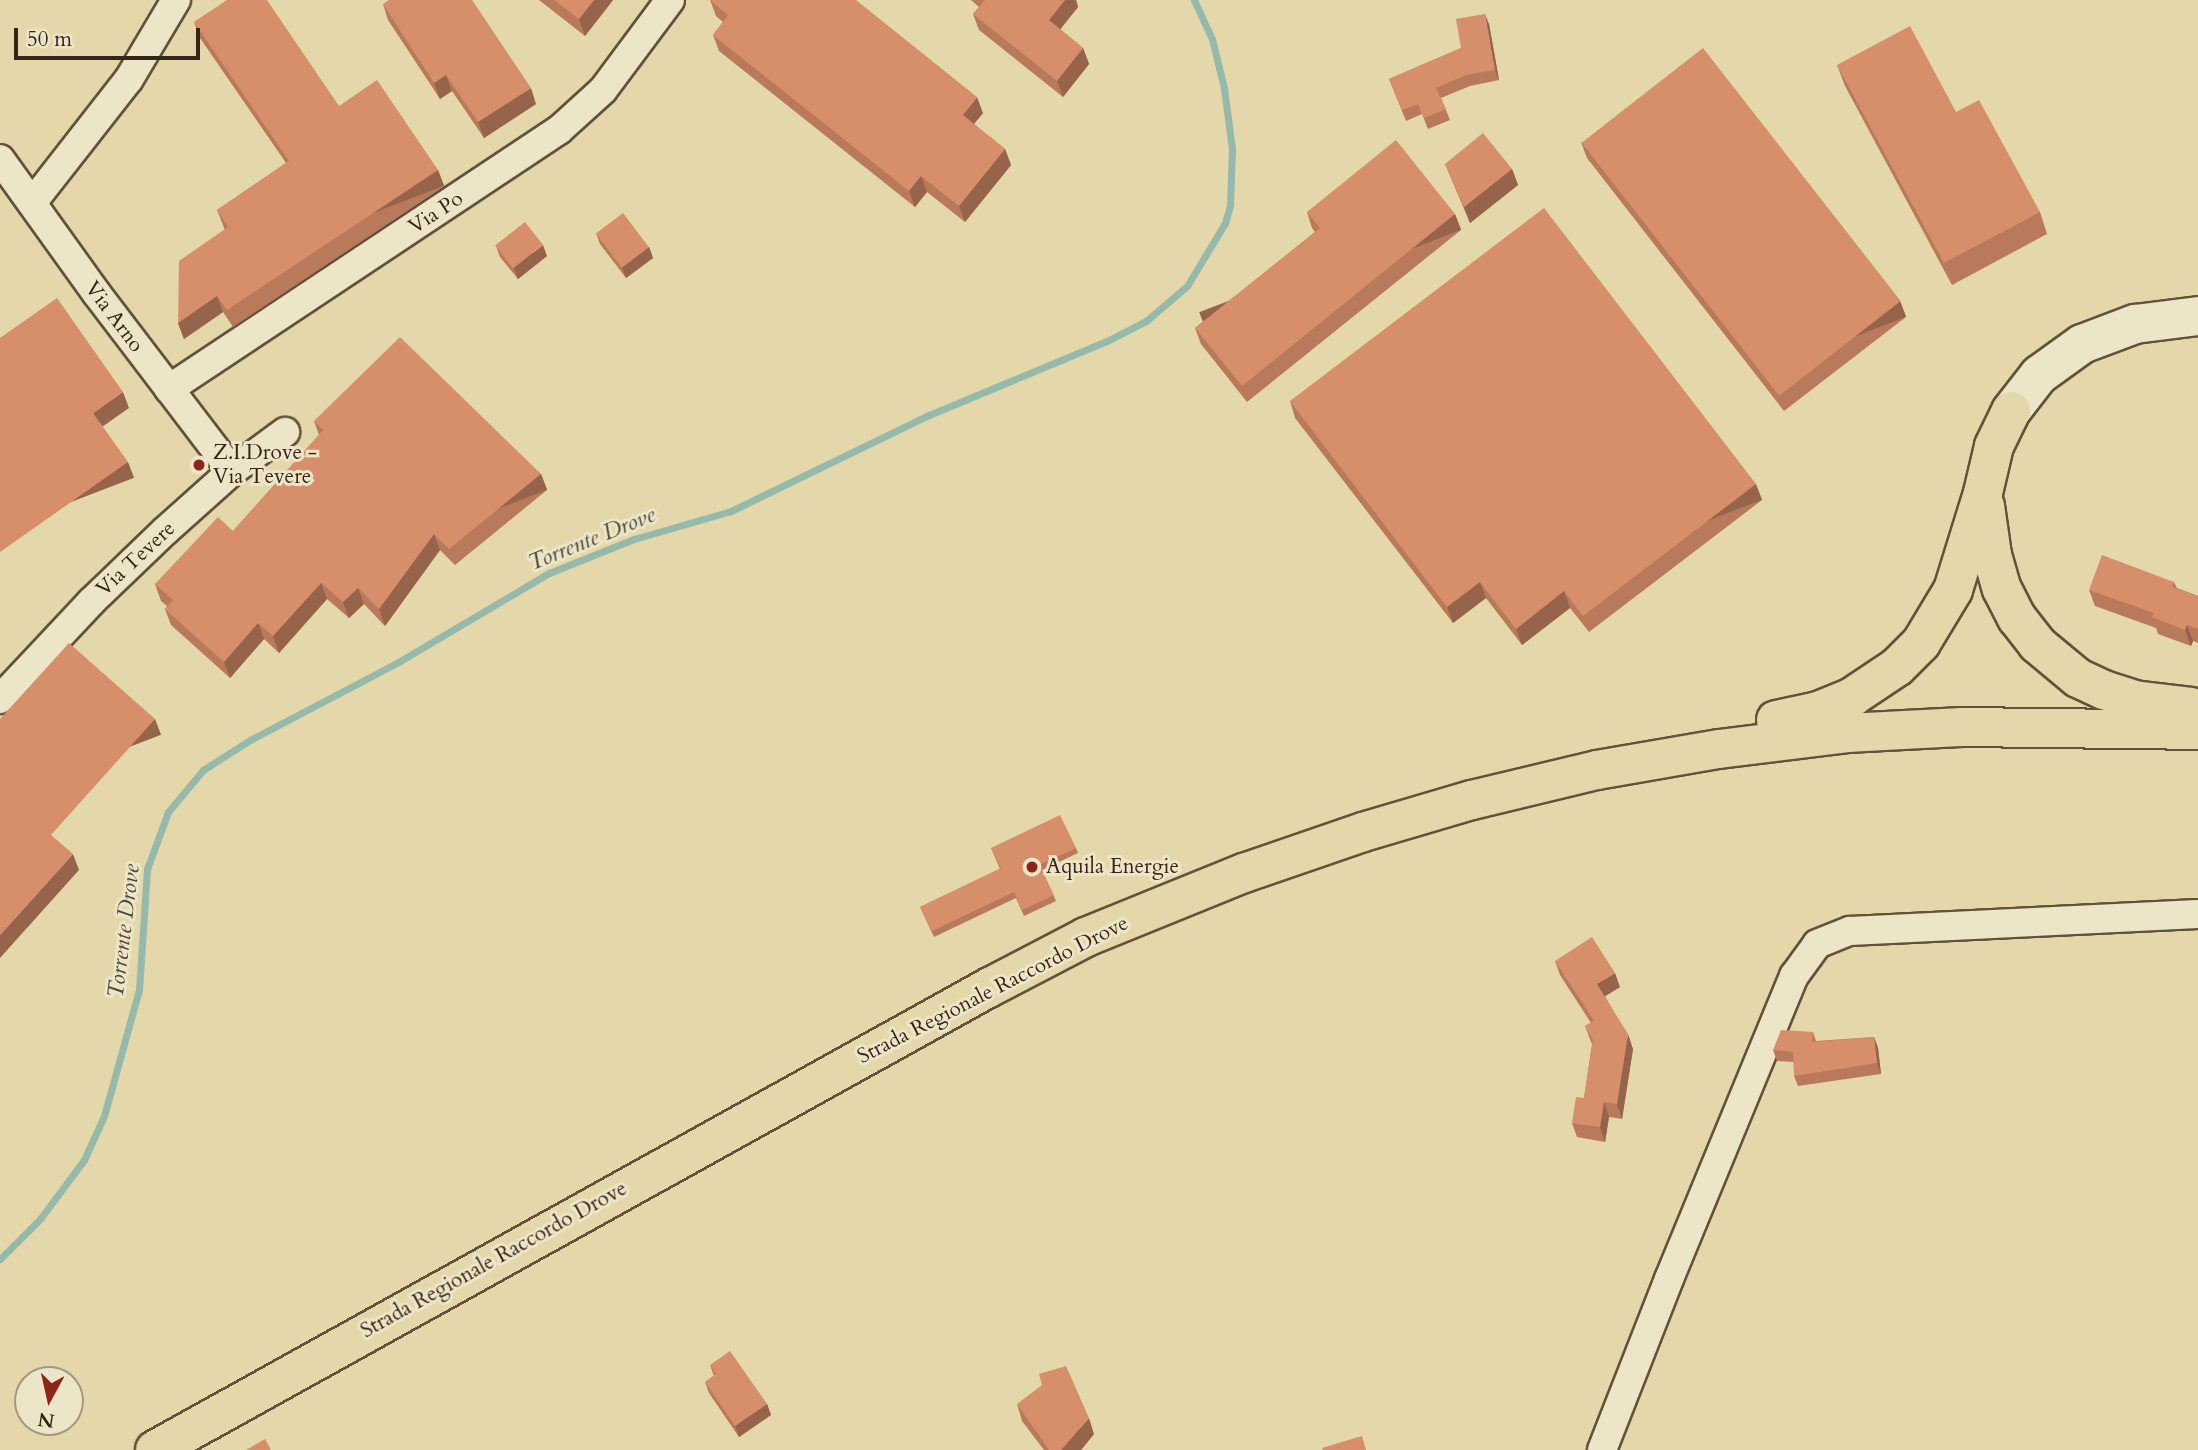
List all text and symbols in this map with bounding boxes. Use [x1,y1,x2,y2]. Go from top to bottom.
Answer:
scale bar [18,14,203,58]
text: 50 m [27,25,72,54]
street label: Via Po [404,186,468,240]
street label: Via Arno [79,277,149,357]
place label: Z.I.Drove - Via Tevere [213,440,317,490]
marker: Z.I.Drove - Via Tevere [191,457,207,473]
water label: Torrente Drove [524,501,660,577]
street label: Via Tevere [91,516,181,602]
place label: Aquila Energie [1046,854,1179,880]
marker: Aquila Energie [1024,859,1040,875]
water label: Torrente Drove [102,862,146,1000]
street label: Strada Regionale Raccordo Drove [853,911,1133,1069]
street label: Strada Regionale Raccordo Drove [356,1176,632,1344]
north arrow [14,1366,84,1436]
text: N [36,1406,56,1434]

